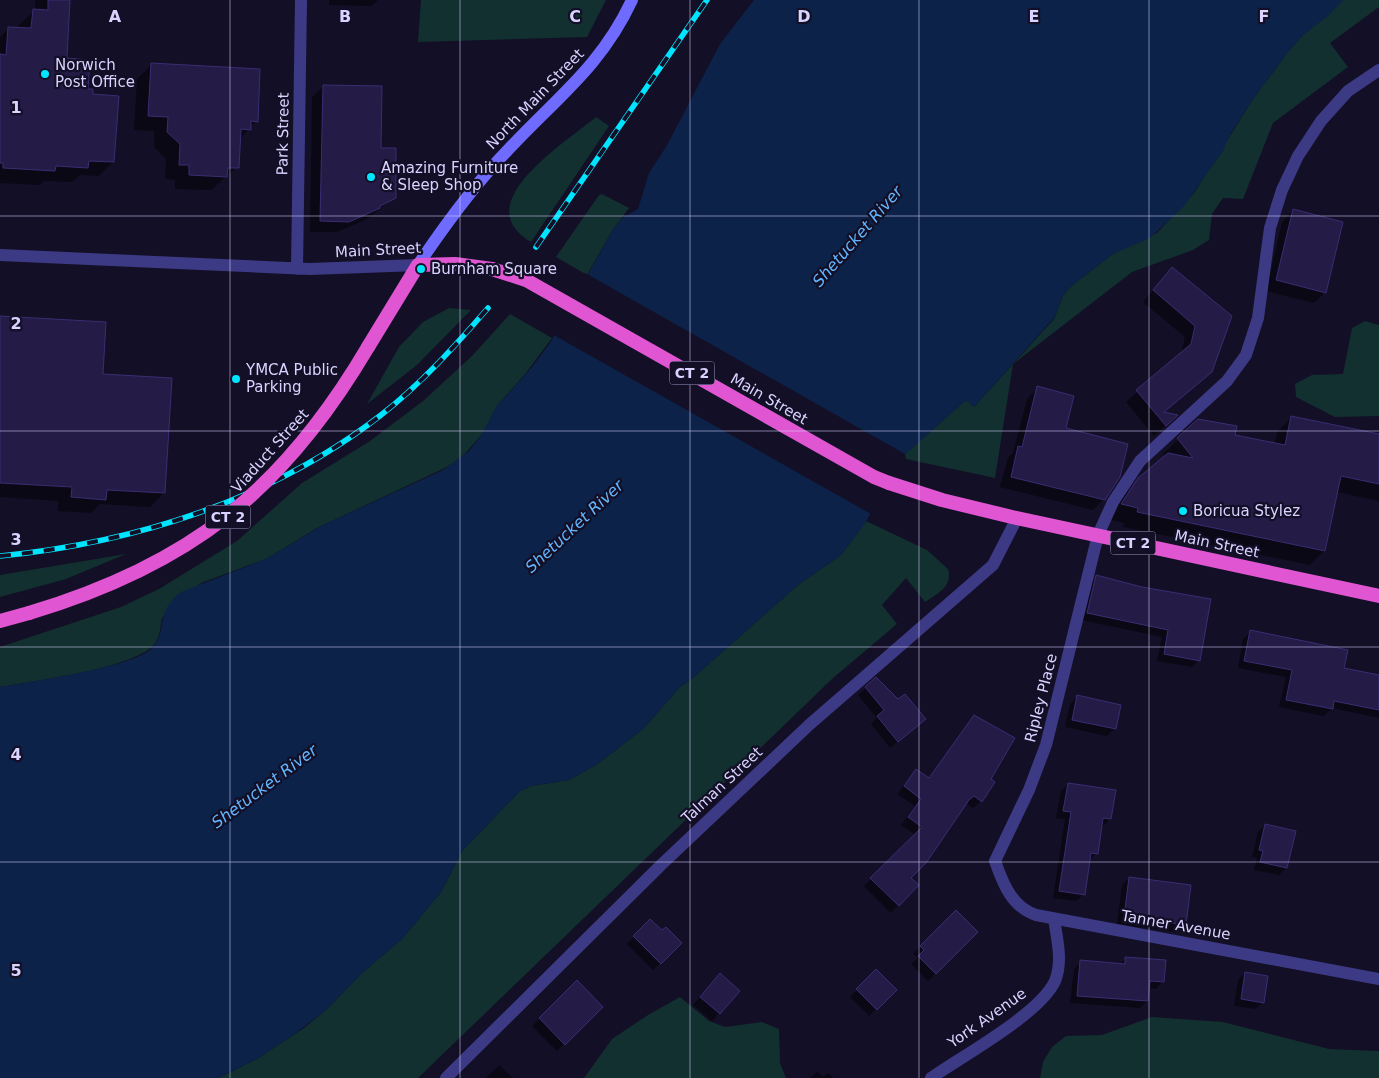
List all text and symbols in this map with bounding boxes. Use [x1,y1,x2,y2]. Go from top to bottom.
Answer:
text: A [109,7,122,26]
text: B [339,7,351,26]
text: C [569,7,581,26]
text: D [797,7,811,26]
text: E [1029,7,1039,26]
text: F [1259,7,1269,26]
street label: North Main Street [482,45,588,153]
place label: Norwich Post Office [55,56,135,91]
marker: Norwich Post Office [39,68,51,80]
street label: Park Street [273,92,293,176]
text: 1 [10,98,22,117]
place label: Amazing Furniture & Sleep Shop [381,159,518,194]
marker: Amazing Furniture & Sleep Shop [365,171,377,183]
water label: Shetucket River [808,181,907,291]
street label: Main Street [335,239,422,261]
place label: Burnham Square [431,260,557,278]
marker: Burnham Square [415,263,427,275]
text: 2 [10,314,22,333]
place label: YMCA Public Parking [245,361,338,396]
road number: CT 2 [670,362,714,384]
street label: Main Street [727,370,811,428]
marker: YMCA Public Parking [230,373,242,385]
street label: Viaduct Street [228,405,312,497]
water label: Shetucket River [521,475,628,577]
place label: Boricua Stylez [1193,502,1300,520]
marker: Boricua Stylez [1177,505,1189,517]
road number: CT 2 [206,506,250,528]
street label: Main Street [1173,526,1261,562]
text: 3 [10,530,22,549]
road number: CT 2 [1110,532,1156,554]
street label: Ripley Place [1021,652,1061,744]
water label: Shetucket River [208,740,322,832]
street label: Talman Street [677,743,766,828]
text: 4 [10,745,22,764]
street label: Tanner Avenue [1119,906,1232,943]
text: 5 [10,961,22,980]
street label: York Avenue [943,984,1030,1052]

